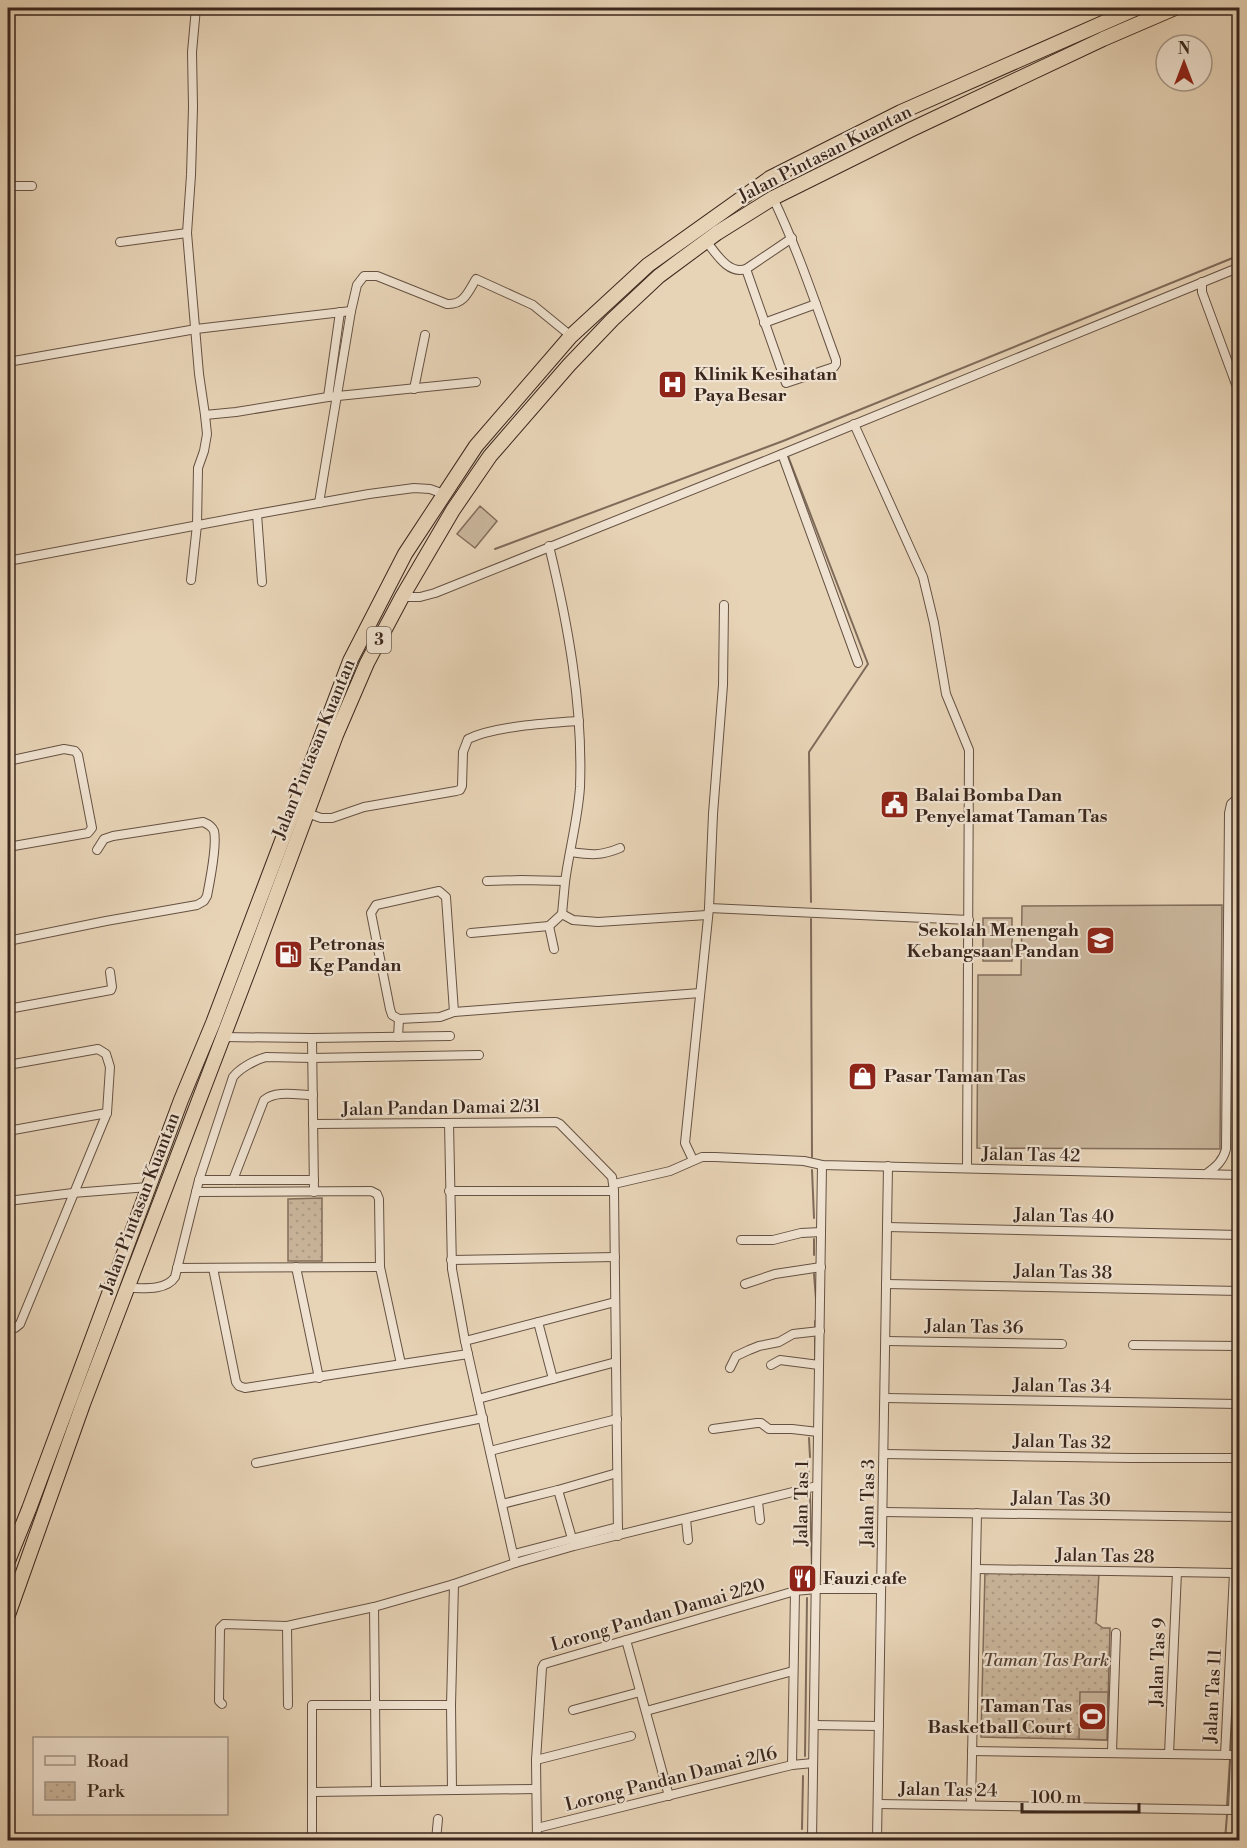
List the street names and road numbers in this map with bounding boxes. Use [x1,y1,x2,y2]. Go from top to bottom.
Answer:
street label: Jalan Pintasan Kuantan [733,100,916,208]
road number: 3 [367,627,391,653]
street label: Jalan Pintasan Kuantan [267,656,361,843]
street label: Jalan Pandan Damai 2/31 [340,1095,541,1121]
street label: Jalan Pintasan Kuantan [95,1109,185,1298]
street label: Jalan Tas 42 [980,1143,1081,1167]
street label: Jalan Tas 40 [1013,1204,1115,1228]
street label: Jalan Tas 38 [1012,1260,1113,1284]
street label: Jalan Tas 36 [923,1315,1024,1339]
street label: Jalan Tas 34 [1011,1374,1112,1398]
street label: Jalan Tas 32 [1012,1430,1111,1454]
street label: Jalan Tas 3 [856,1459,880,1548]
street label: Jalan Tas 1 [790,1460,814,1547]
street label: Jalan Tas 30 [1010,1487,1111,1511]
street label: Jalan Tas 28 [1054,1544,1155,1568]
street label: Lorong Pandan Damai 2/20 [548,1573,768,1657]
street label: Jalan Tas 9 [1145,1617,1171,1708]
street label: Jalan Tas 11 [1199,1648,1227,1745]
street label: Lorong Pandan Damai 2/16 [563,1741,780,1816]
street label: Jalan Tas 24 [897,1778,998,1802]

